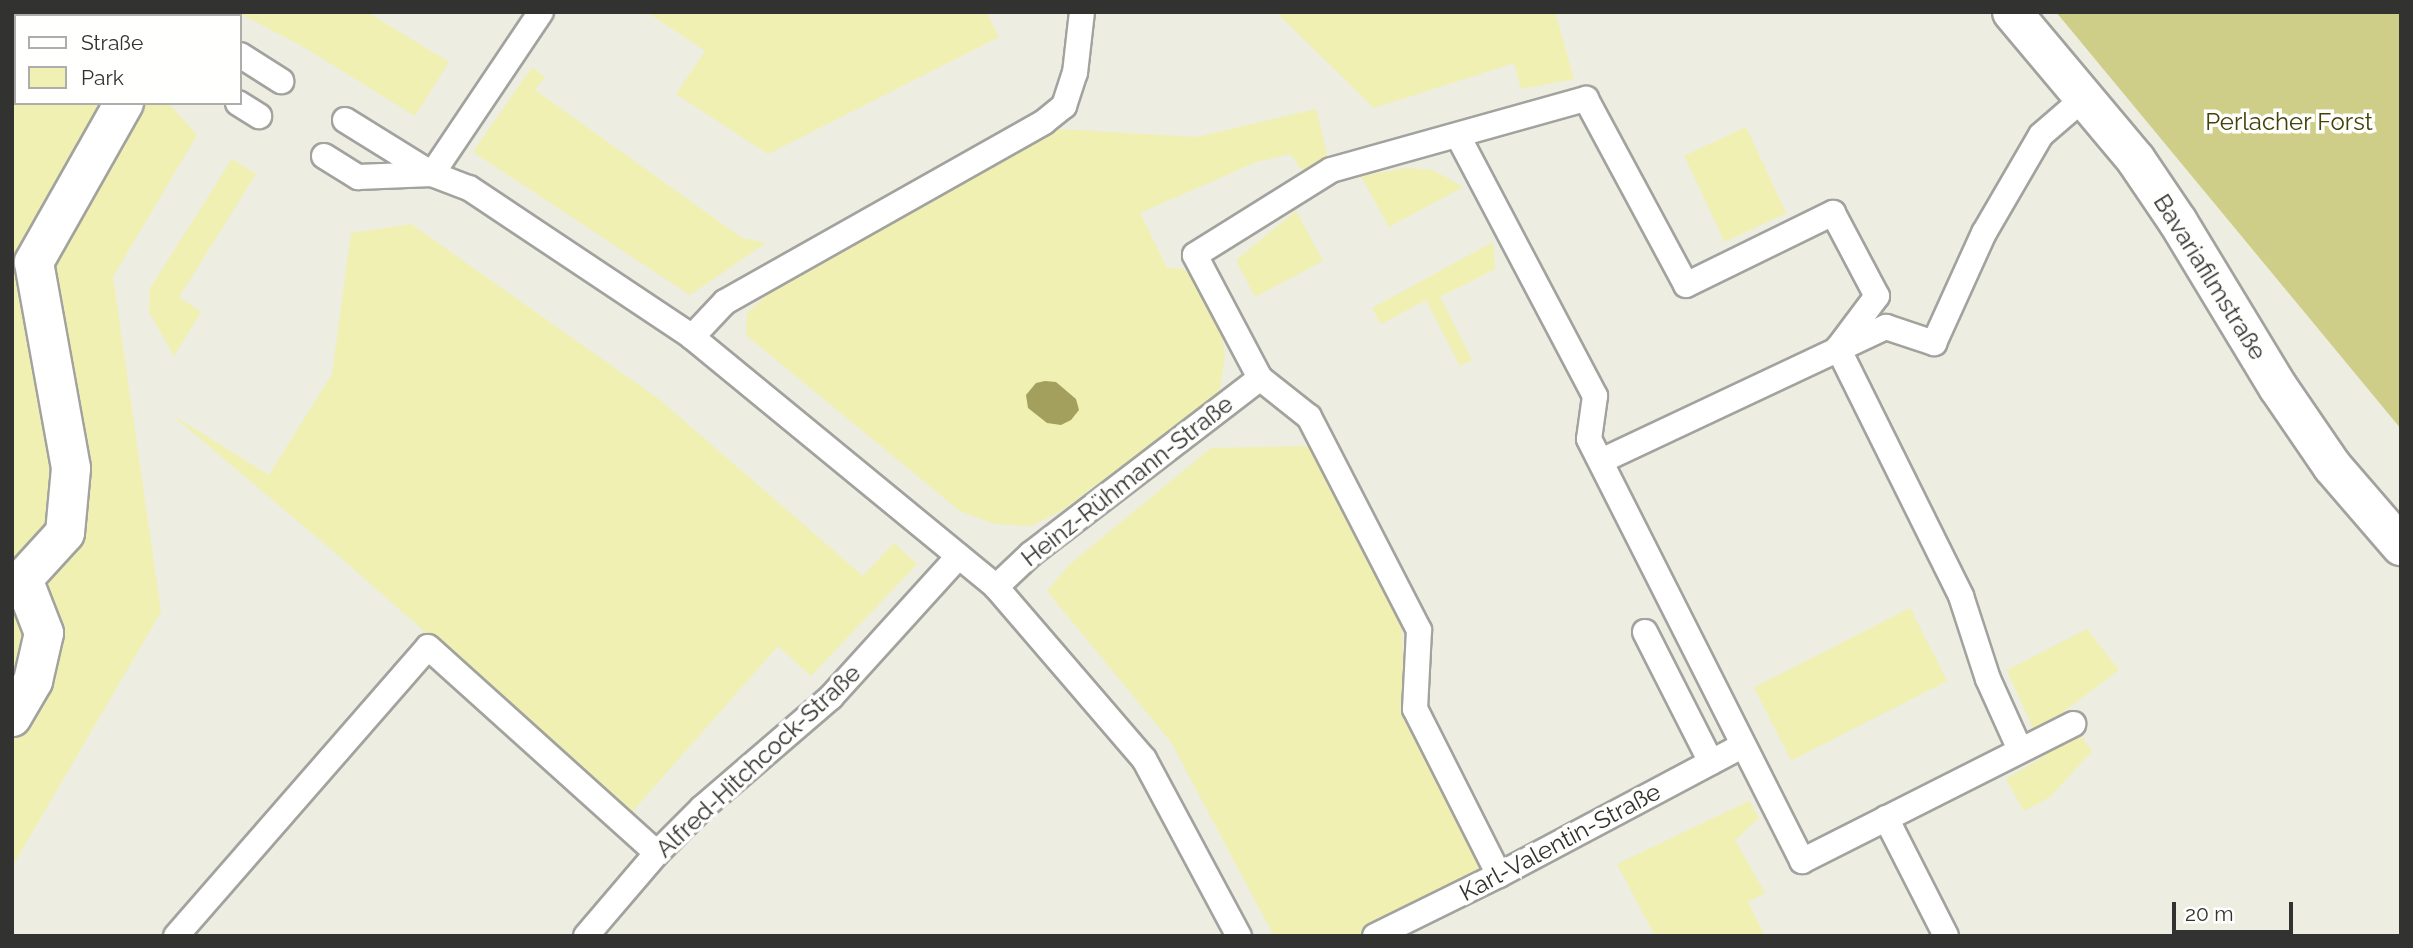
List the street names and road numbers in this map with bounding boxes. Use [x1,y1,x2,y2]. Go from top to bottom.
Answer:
street label: Bavariafilmstraße [2147,189,2273,365]
street label: Heinz-Rühmann-Straße [1016,389,1238,573]
street label: Alfred-Hitchcock-Straße [650,659,866,863]
street label: Karl-Valentin-Straße [1455,777,1665,907]

